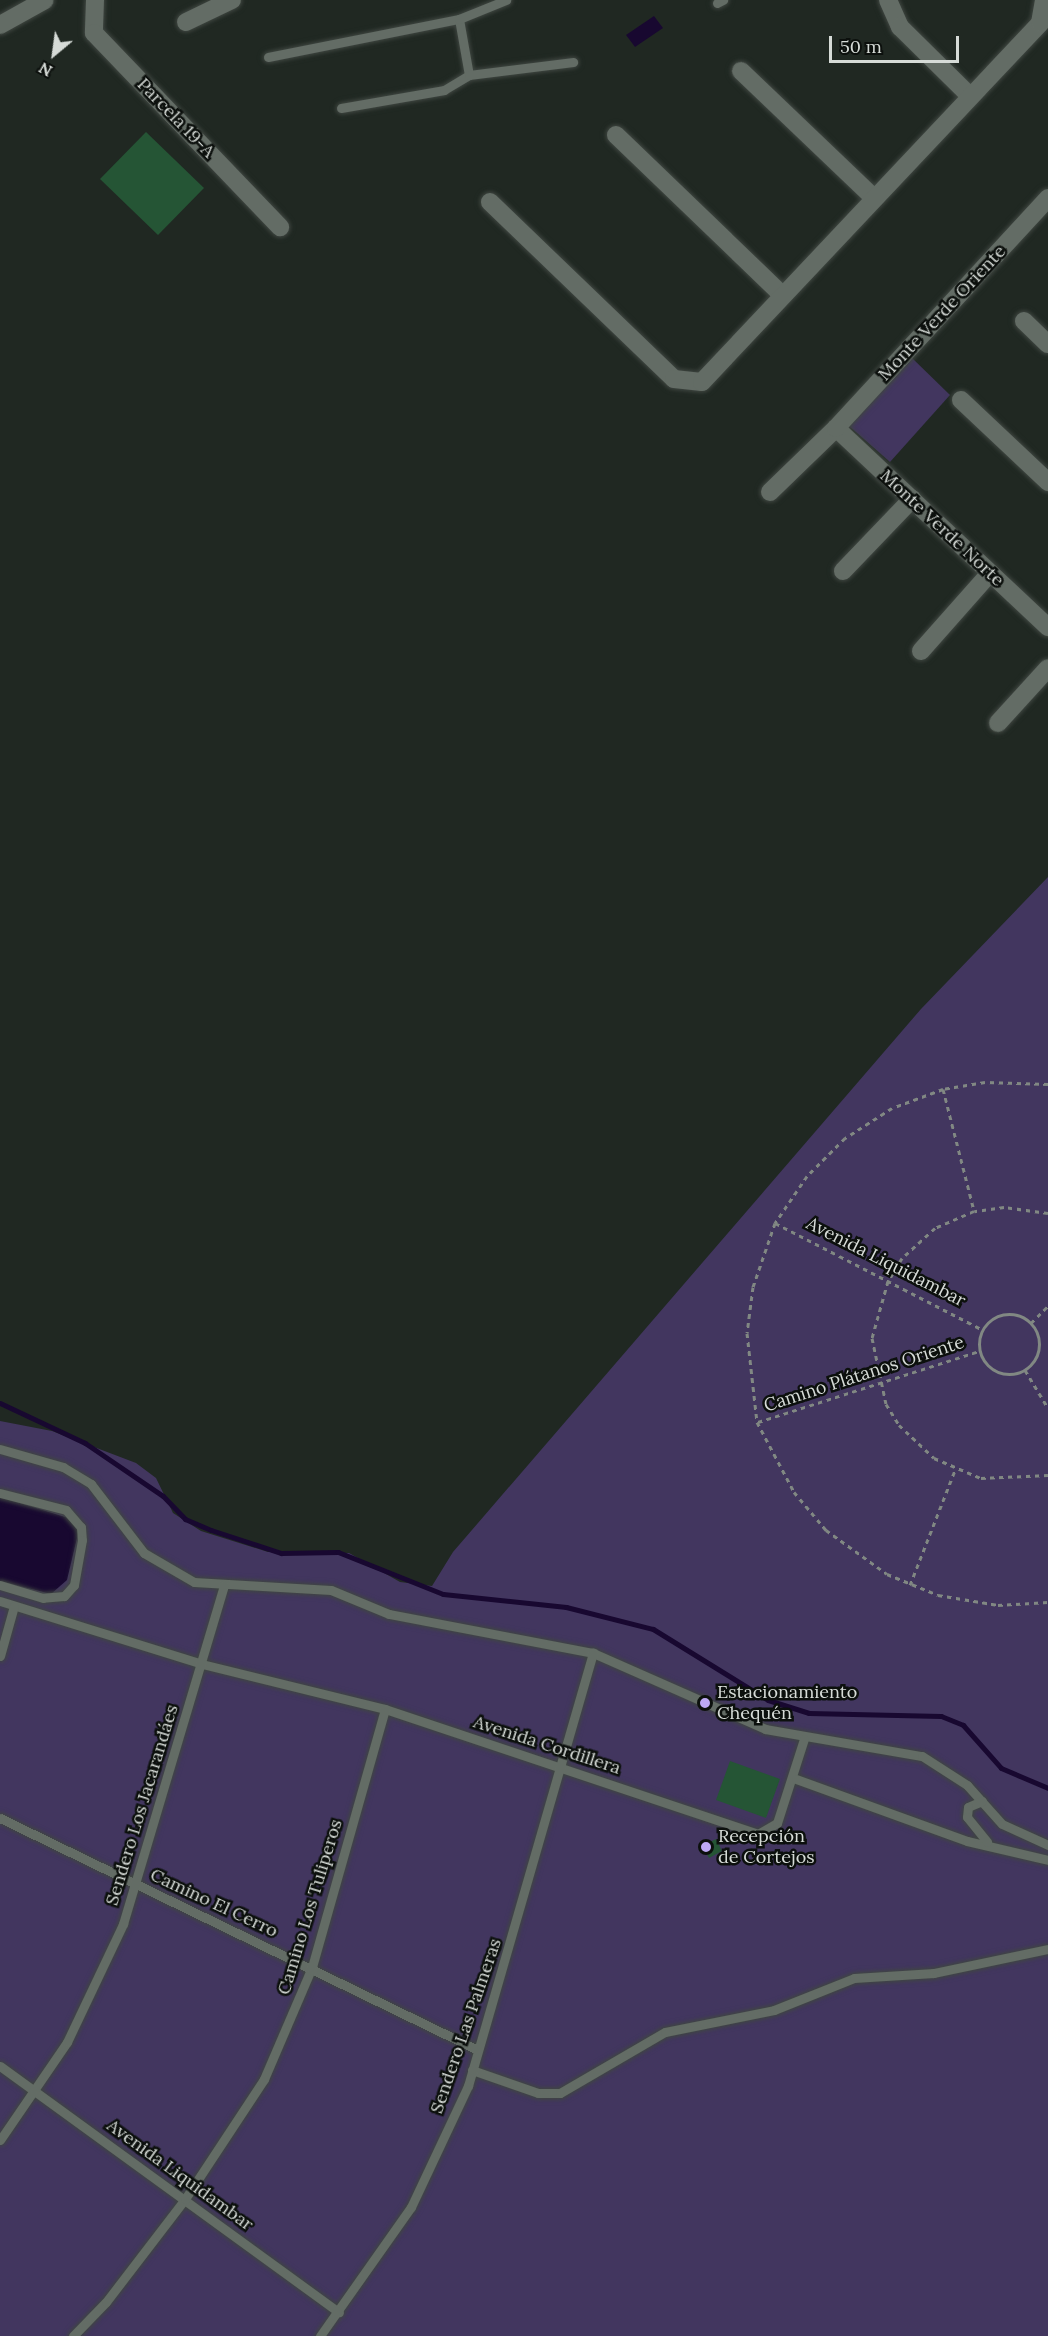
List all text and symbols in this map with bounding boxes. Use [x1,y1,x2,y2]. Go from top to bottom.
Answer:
north arrow [24,24,84,84]
scale bar [832,24,962,62]
text: 50 m [840,35,882,58]
text: N [35,58,56,81]
street label: Parcela 19-A [133,74,219,162]
street label: Monte Verde Oriente [874,241,1010,385]
street label: Monte Verde Norte [876,465,1008,591]
street label: Avenida Liquidambar [803,1212,969,1312]
street label: Camino Plátanos Oriente [761,1331,967,1417]
place label: Estacionamiento Chequén [717,1682,857,1724]
marker: Estacionamiento Chequén [698,1696,712,1710]
street label: Sendero Los Jacarandáes [101,1702,183,1908]
street label: Avenida Cordillera [471,1711,623,1779]
street label: Camino Los Tuliperos [273,1817,347,1997]
place label: Recepción de Cortejos [718,1826,815,1868]
marker: Recepción de Cortejos [699,1840,713,1854]
street label: Camino El Cerro [147,1864,281,1942]
street label: Sendero Las Palmeras [426,1936,506,2116]
street label: Avenida Liquidambar [103,2115,257,2235]

